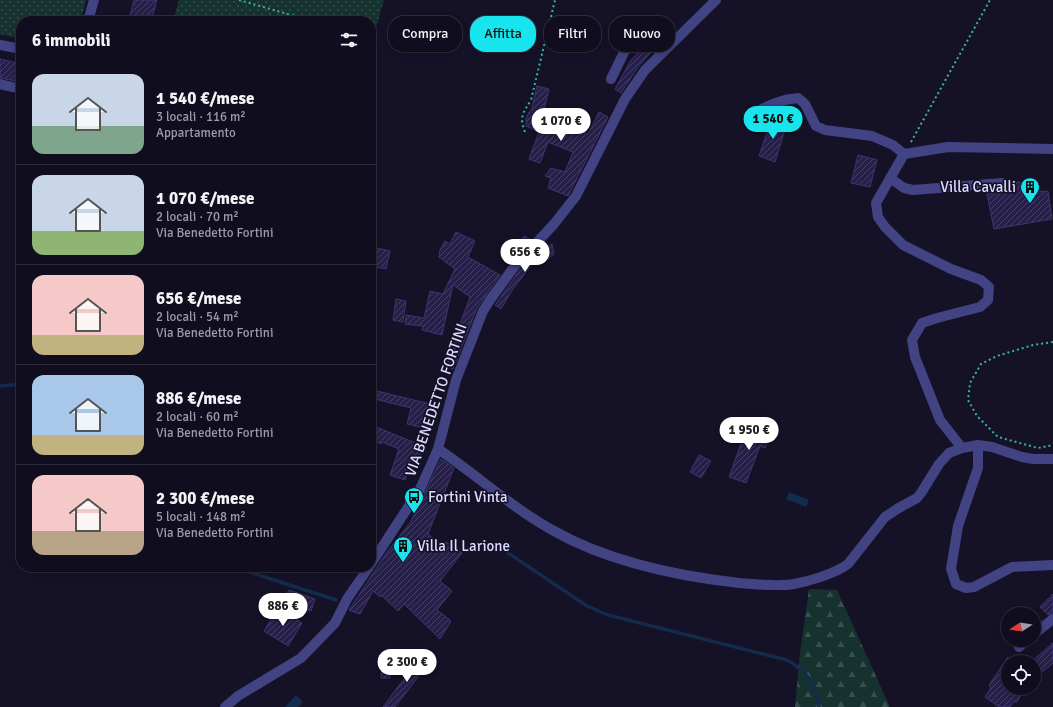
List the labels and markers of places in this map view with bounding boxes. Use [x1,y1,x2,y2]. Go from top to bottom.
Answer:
pin: 1 540 € [736,106,810,140]
pin: 1 070 € [524,108,598,142]
building icon: Villa Cavalli [1019,176,1041,204]
place label: Villa Cavalli [940,178,1016,196]
pin: 656 € [497,239,553,273]
pin: 1 950 € [712,417,786,451]
bus stop icon: Fortini Vinta [403,486,425,514]
place label: Fortini Vinta [428,488,508,506]
building icon: Villa Il Larione [392,535,414,563]
place label: Villa Il Larione [417,537,510,555]
pin: 886 € [255,593,311,627]
pin: 2 300 € [370,649,444,683]

